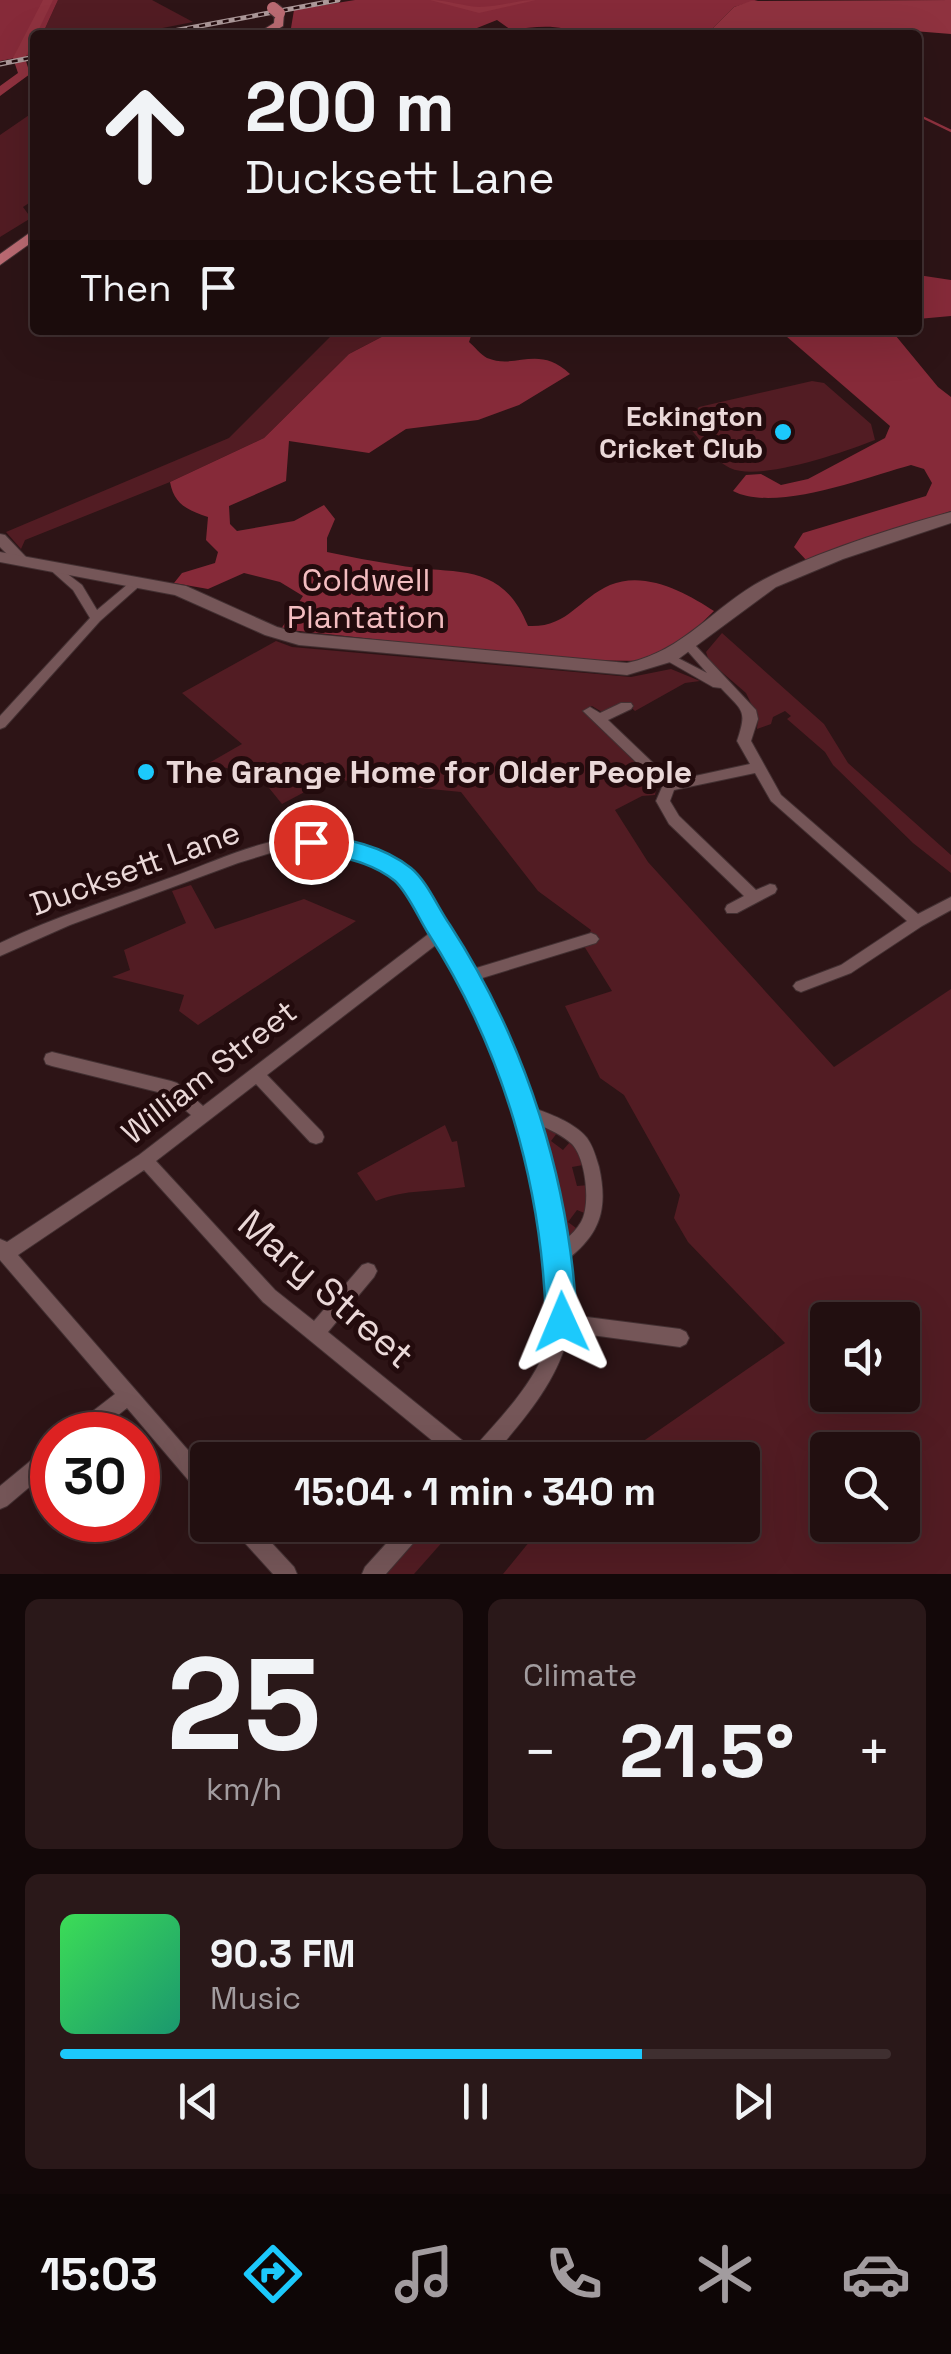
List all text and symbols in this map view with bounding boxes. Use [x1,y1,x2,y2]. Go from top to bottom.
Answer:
text: 200 m [245,62,455,151]
icon: ahead [80,70,210,200]
text: Ducksett Lane [245,149,555,206]
icon: arrive [191,260,246,315]
text: Then [80,264,171,312]
place label: Eckington Cricket Club [599,398,763,466]
marker: Eckington Cricket Club [772,421,794,443]
park label: Coldwell Plantation [287,560,445,637]
place label: The Grange Home for Older People [166,752,692,792]
marker: The Grange Home for Older People [135,761,157,783]
pin [269,800,354,885]
street label: Ducksett Lane [25,812,245,924]
icon: arrive [284,815,339,870]
street label: William Street [113,991,305,1153]
street label: Mary Street [228,1199,424,1379]
position arrow [510,1270,614,1374]
map controls [810,1302,920,1542]
button: sound [810,1302,920,1412]
speed limit sign: 30 [30,1412,160,1542]
button: search [810,1432,920,1542]
text: 15:04 · 1 min · 340 m [294,1468,656,1516]
text: 25 [166,1621,322,1787]
text: Climate [523,1655,637,1695]
text: 21.5° [619,1703,795,1799]
text: − [523,1717,557,1787]
text: + [857,1717,891,1787]
text: km/h [206,1769,282,1809]
text: 90.3 FM [210,1930,356,1978]
text: Music [210,1978,301,2018]
icon: previous [171,2074,226,2129]
icon: pause [448,2074,503,2129]
icon: next [725,2074,780,2129]
icon: directions [238,2239,308,2309]
icon: music [389,2239,459,2309]
icon: phone [539,2239,609,2309]
icon: climate [690,2239,760,2309]
icon: car [841,2239,911,2309]
text: 15:03 [40,2246,158,2303]

